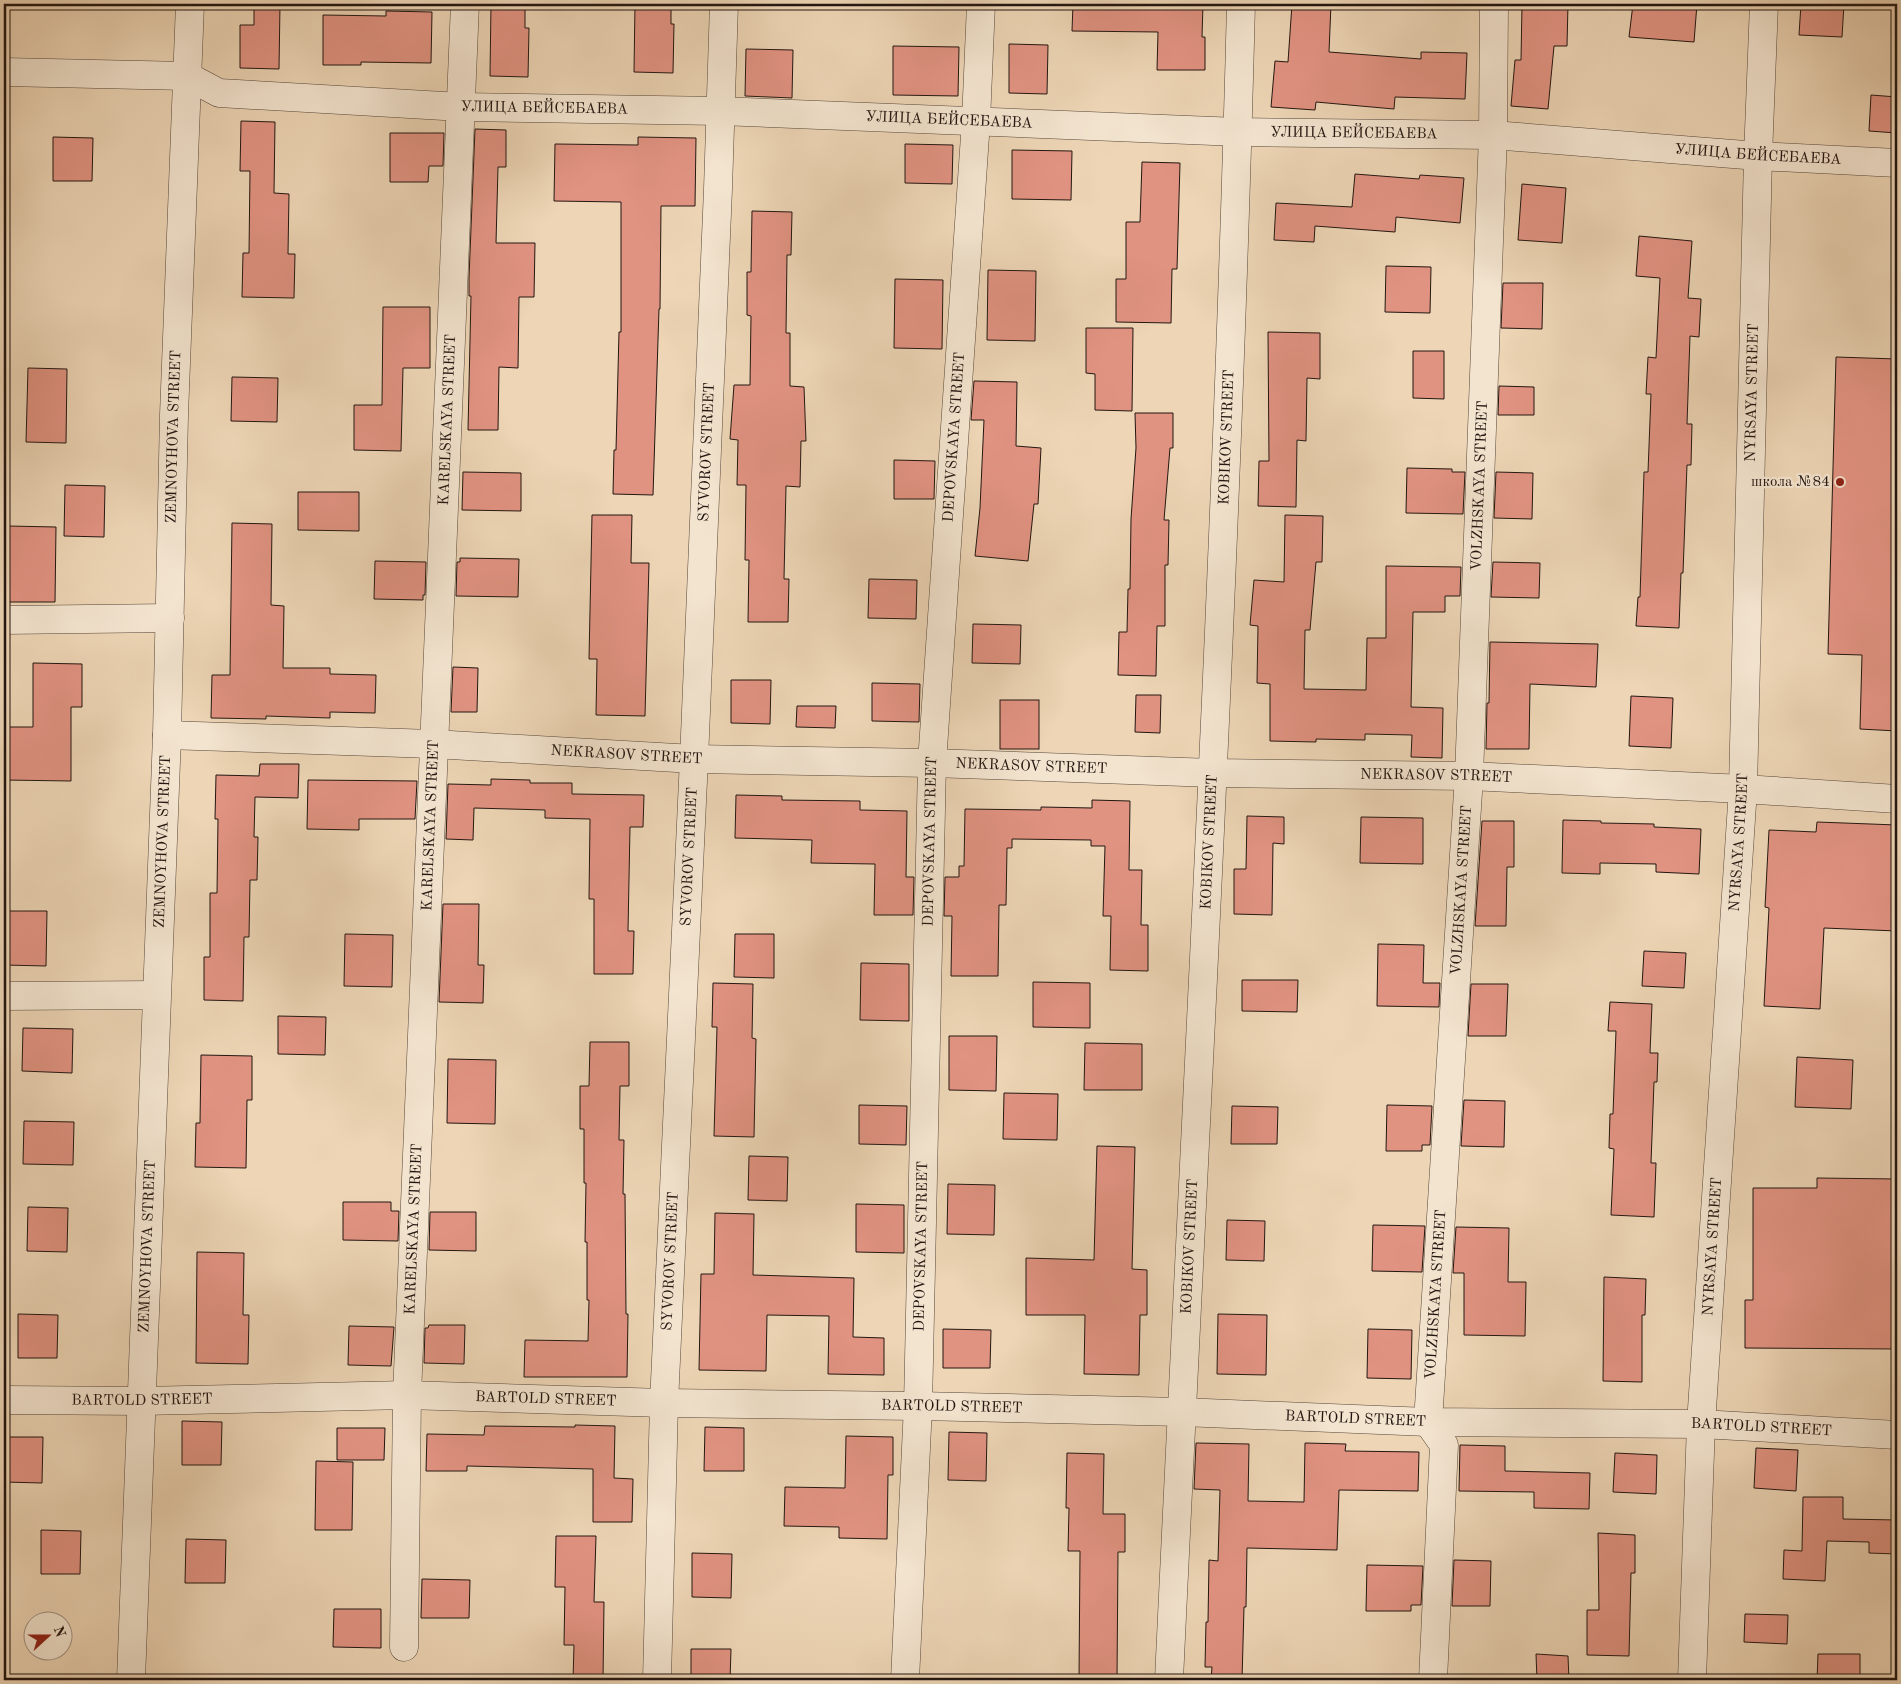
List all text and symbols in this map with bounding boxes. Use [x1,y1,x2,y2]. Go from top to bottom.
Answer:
street label: УЛИЦА БЕЙСЕБАЕВА [461,97,629,117]
street label: УЛИЦА БЕЙСЕБАЕВА [865,109,1033,131]
street label: УЛИЦА БЕЙСЕБАЕВА [1270,122,1438,142]
street label: УЛИЦА БЕЙСЕБАЕВА [1674,142,1842,168]
street label: NYRSAYA STREET [1743,323,1762,462]
street label: KARELSKAYA STREET [437,334,459,506]
street label: ZEMNOYHOVA STREET [164,350,184,524]
street label: DEPOVSKAYA STREET [941,352,968,523]
street label: KOBIKOV STREET [1217,369,1237,505]
street label: SYVOROV STREET [696,382,717,522]
street label: VOLZHSKAYA STREET [1469,400,1491,571]
place label: школа №84 [1751,475,1830,490]
marker: школа №84 [1834,476,1846,488]
street label: KARELSKAYA STREET [420,740,442,911]
street label: NEKRASOV STREET [550,743,703,767]
street label: ZEMNOYHOVA STREET [152,755,174,928]
street label: DEPOVSKAYA STREET [921,756,940,927]
street label: NEKRASOV STREET [955,756,1108,777]
street label: NEKRASOV STREET [1360,767,1513,786]
street label: NYRSAYA STREET [1727,773,1751,912]
street label: KOBIKOV STREET [1199,774,1220,910]
street label: SYVOROV STREET [679,787,700,927]
street label: VOLZHSKAYA STREET [1449,805,1475,976]
street label: KARELSKAYA STREET [403,1143,425,1315]
street label: ZEMNOYHOVA STREET [137,1159,158,1333]
street label: DEPOVSKAYA STREET [912,1161,931,1332]
street label: NYRSAYA STREET [1701,1177,1725,1316]
street label: KOBIKOV STREET [1179,1179,1201,1315]
street label: SYVOROV STREET [660,1191,681,1331]
street label: VOLZHSKAYA STREET [1423,1209,1449,1380]
street label: BARTOLD STREET [475,1390,617,1409]
street label: BARTOLD STREET [71,1392,213,1409]
street label: BARTOLD STREET [881,1398,1023,1416]
street label: BARTOLD STREET [1285,1409,1427,1429]
street label: BARTOLD STREET [1691,1416,1832,1439]
north arrow [22,1612,72,1662]
text: N [51,1624,68,1639]

